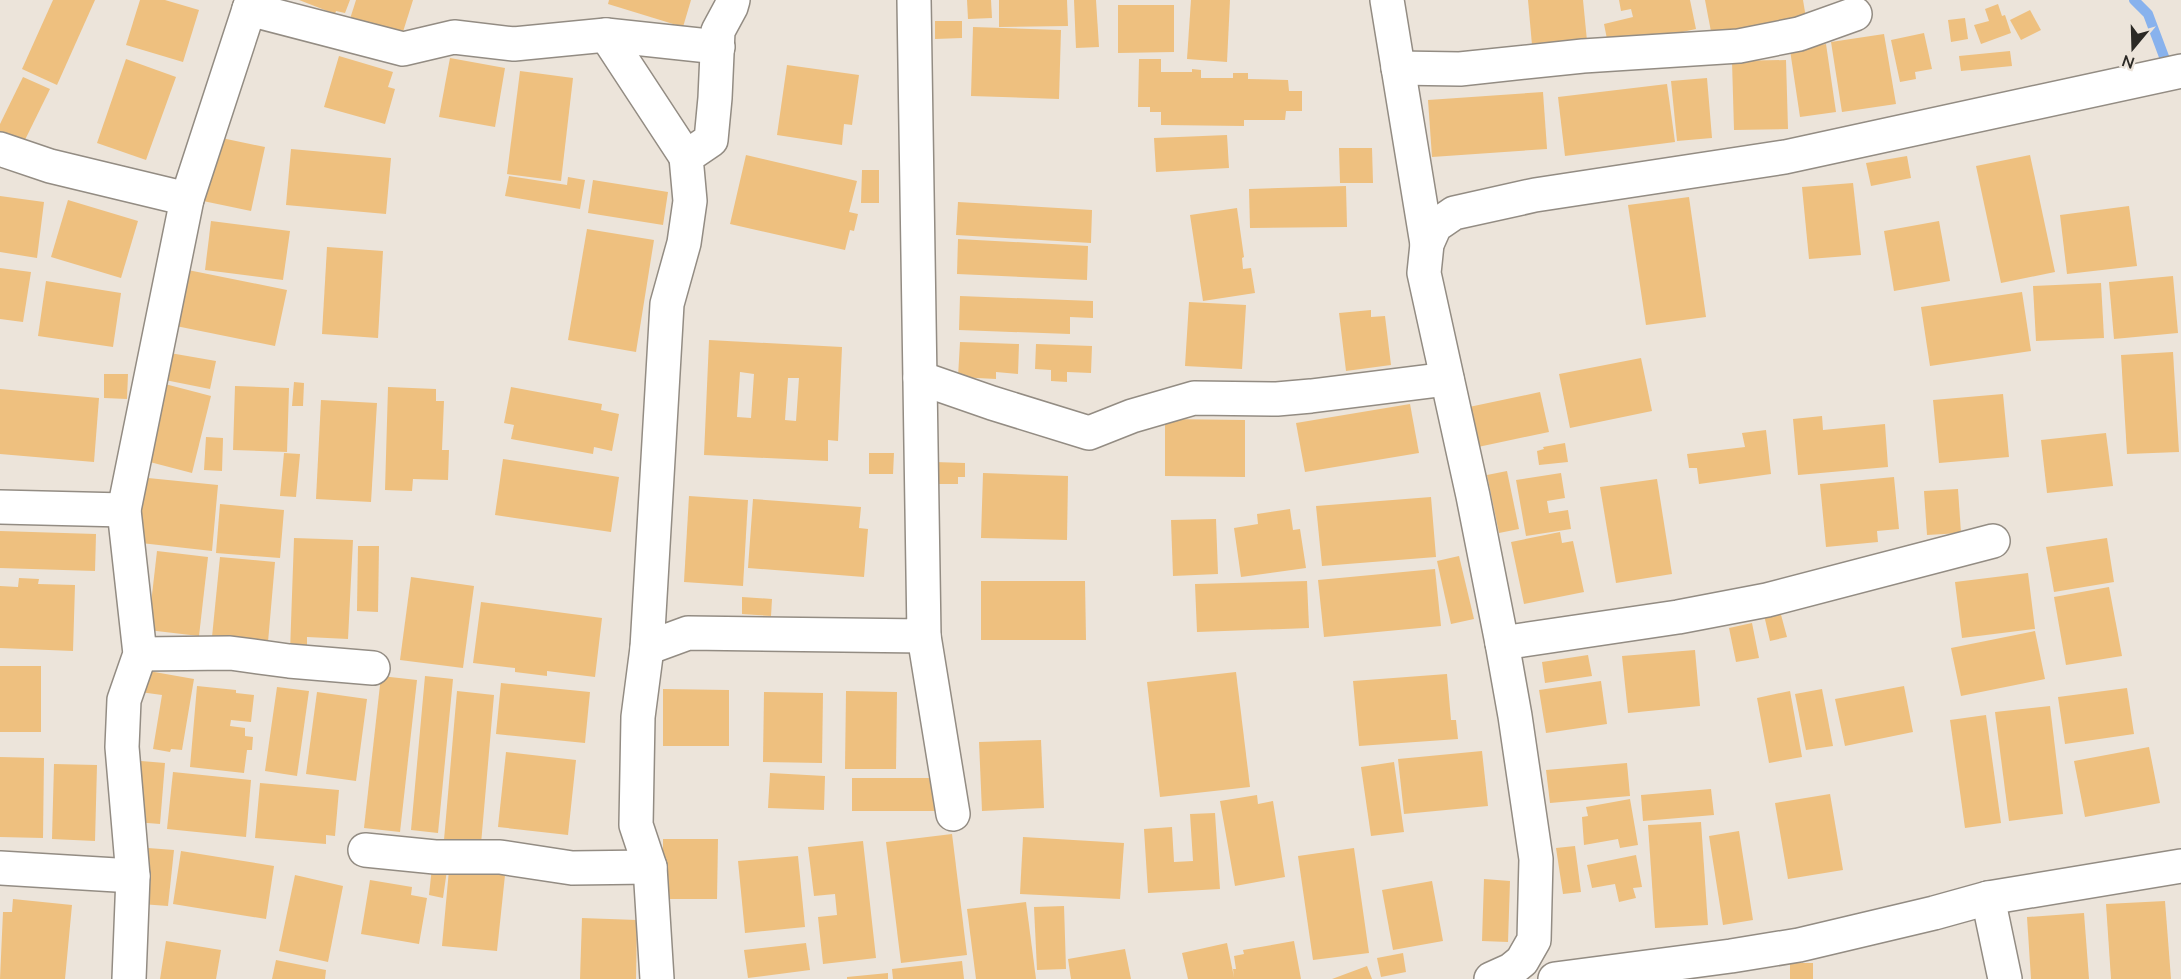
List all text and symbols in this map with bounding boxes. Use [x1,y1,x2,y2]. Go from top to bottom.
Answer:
north arrow [2103,18,2163,78]
text: N [2119,51,2137,74]

